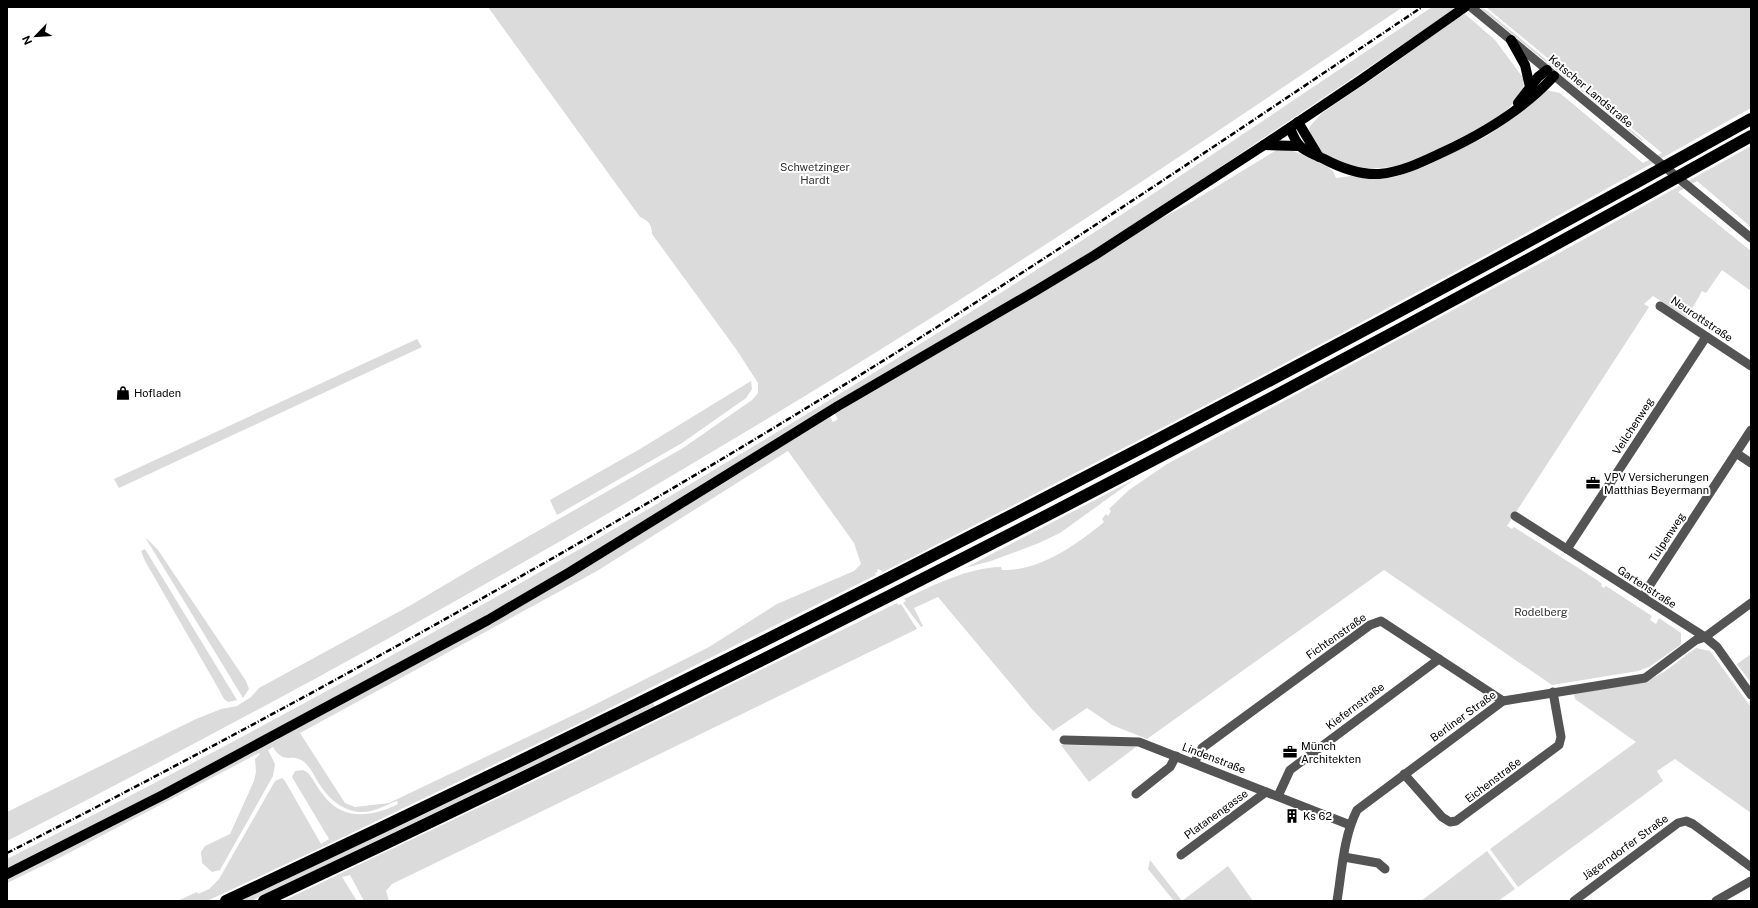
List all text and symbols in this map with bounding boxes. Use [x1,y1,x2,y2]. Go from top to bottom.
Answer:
north arrow [16,16,56,56]
text: N [20,34,34,47]
street label: Ketscher Landstraße [1546,52,1636,130]
park label: Schwetzinger Hardt [780,161,850,186]
street label: Neurottstraße [1669,294,1735,344]
shop icon: Hofladen [115,385,131,401]
place label: Hofladen [134,387,181,399]
street label: Veilchenweg [1610,395,1656,457]
place label: VPV Versicherungen Matthias Beyermann [1604,471,1709,496]
office icon: VPV Versicherungen Matthias Beyermann [1585,475,1601,491]
street label: Tulpenweg [1647,510,1687,564]
street label: Gartenstraße [1615,564,1679,610]
park label: Rodelberg [1514,606,1568,618]
street label: Fichtenstraße [1304,611,1368,661]
street label: Kiefernstraße [1323,680,1387,732]
street label: Berliner Straße [1428,688,1498,744]
street label: Lindenstraße [1180,740,1248,776]
place label: Münch Architekten [1301,740,1361,765]
office icon: Münch Architekten [1282,744,1298,760]
street label: Eichenstraße [1463,755,1523,805]
street label: Platanengasse [1182,787,1250,841]
building icon: Ks 62 [1284,808,1300,824]
place label: Ks 62 [1303,810,1332,822]
street label: Jägerndorfer Straße [1580,812,1670,882]

